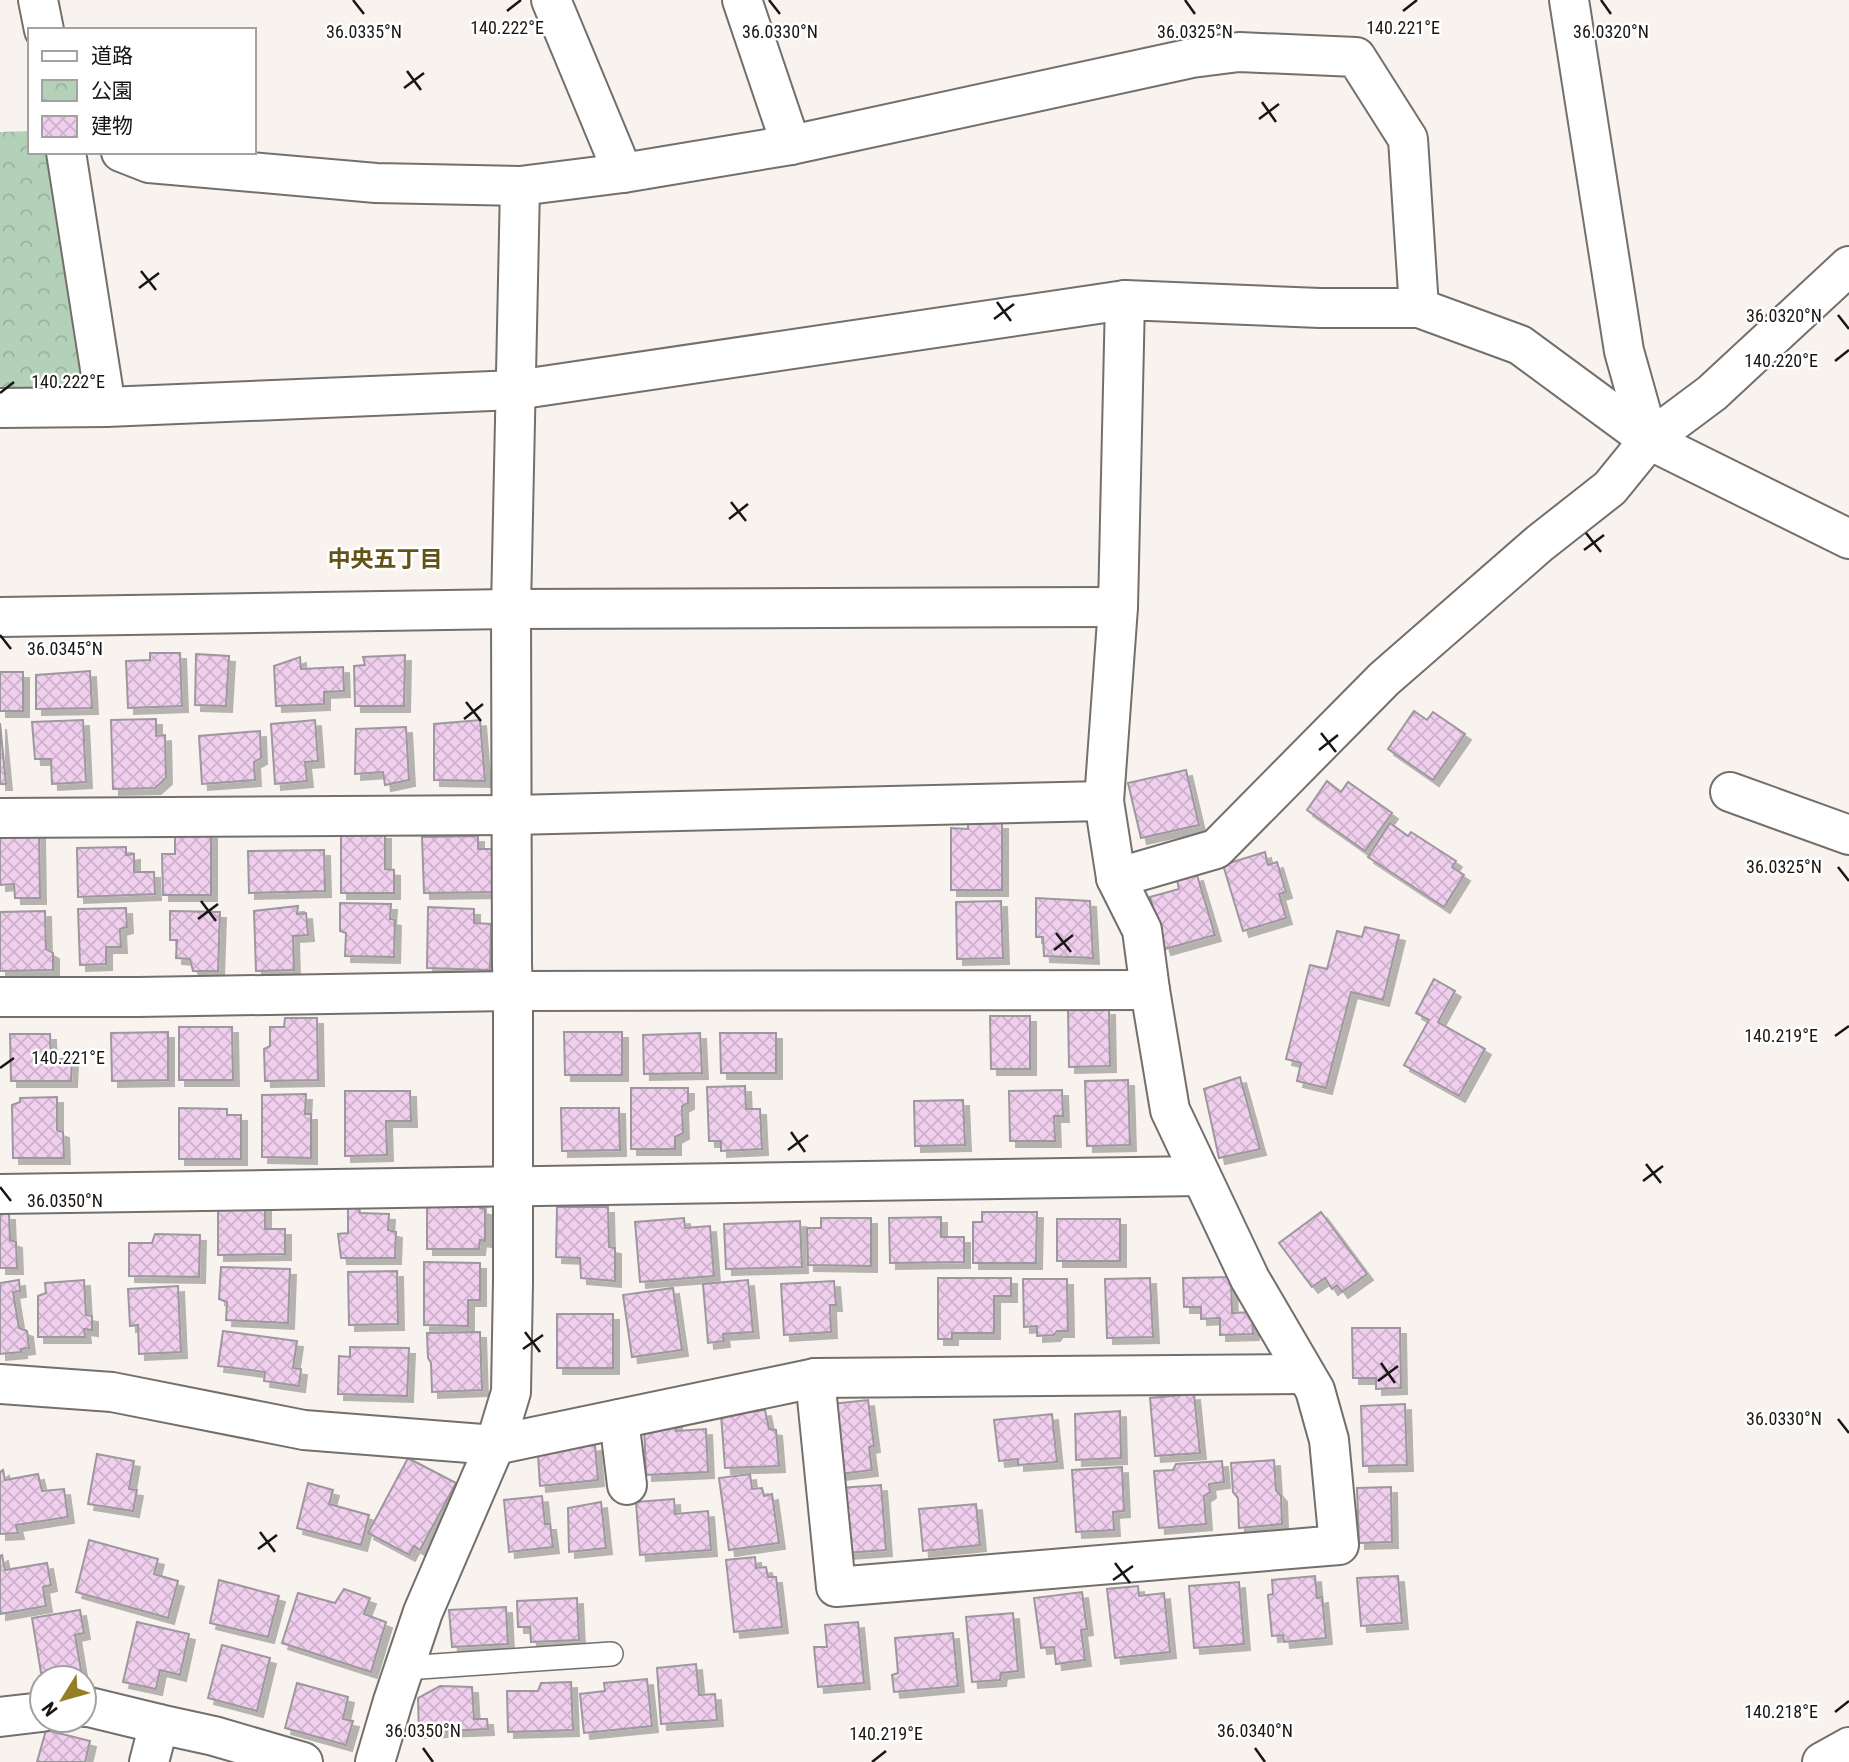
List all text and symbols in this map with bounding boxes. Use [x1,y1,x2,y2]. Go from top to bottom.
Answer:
text: 140.222°E [470,17,544,38]
text: 140.221°E [1366,17,1440,38]
text: 36.0335°N [326,21,402,42]
text: 36.0330°N [742,21,818,42]
text: 36.0325°N [1157,21,1233,42]
text: 36.0320°N [1573,21,1649,42]
legend [28,28,256,154]
text: 道路 [91,44,133,68]
text: 公園 [91,79,133,103]
text: 建物 [91,114,133,138]
text: 36.0320°N [1746,305,1822,326]
text: 140.220°E [1744,350,1818,371]
text: 140.222°E [31,371,105,392]
district label: 中央五丁目 [328,546,443,573]
text: 36.0345°N [27,638,103,659]
text: 36.0325°N [1746,856,1822,877]
text: 140.219°E [1744,1025,1818,1046]
text: 140.221°E [31,1047,105,1068]
text: 36.0350°N [27,1190,103,1211]
text: 36.0330°N [1746,1408,1822,1429]
north arrow [28,1664,98,1734]
text: N [37,1697,63,1720]
text: 140.218°E [1744,1701,1818,1722]
text: 36.0350°N [385,1720,461,1741]
text: 36.0340°N [1217,1720,1293,1741]
text: 140.219°E [849,1723,923,1744]

